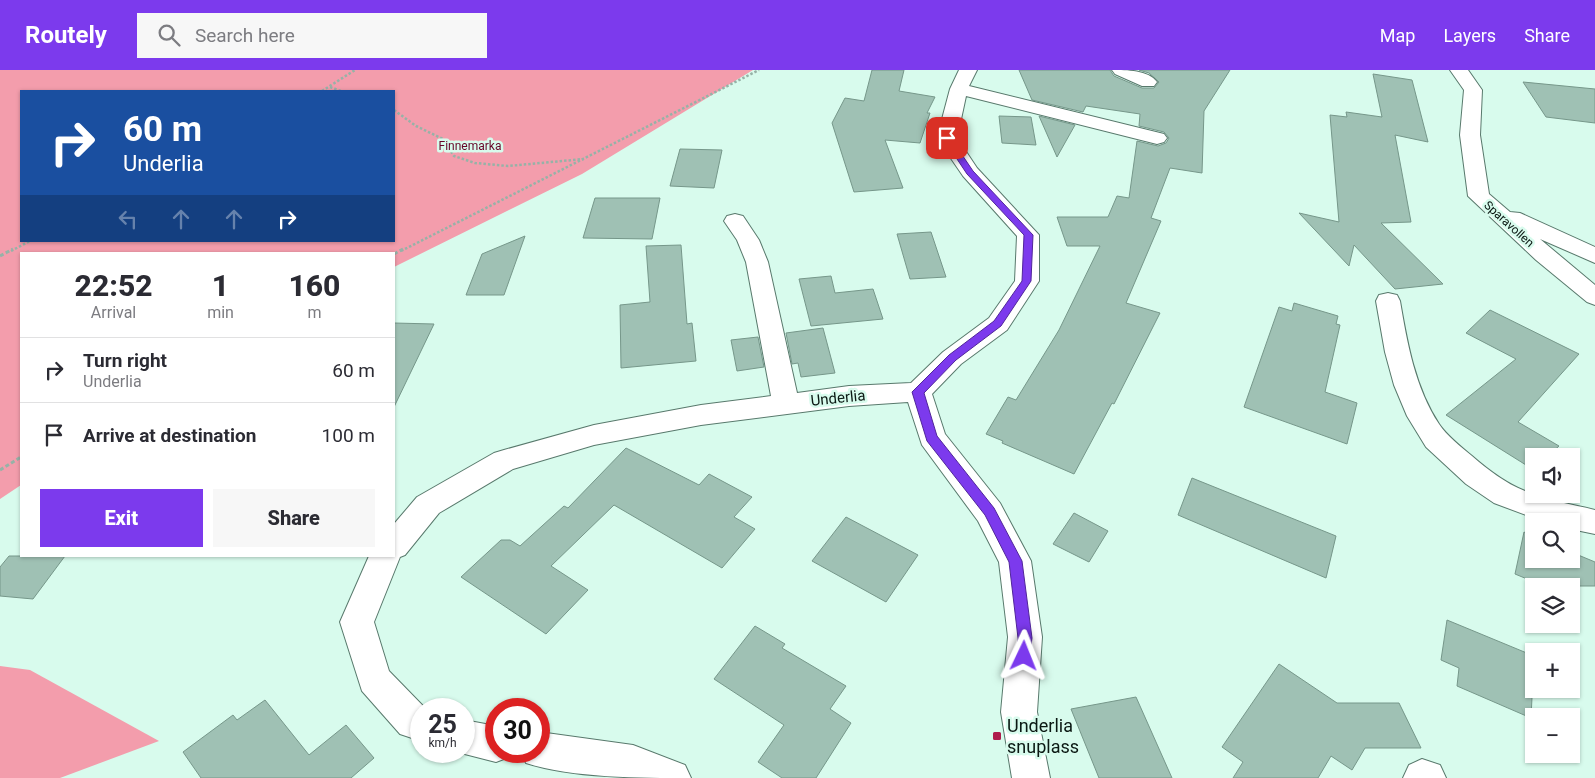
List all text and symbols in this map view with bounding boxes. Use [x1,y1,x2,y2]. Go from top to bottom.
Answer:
search box [137,13,487,58]
text: Routely [25,21,107,49]
icon: search [155,21,183,49]
text: Search here [195,24,295,47]
text: Map [1380,25,1415,46]
text: Layers [1443,25,1496,46]
text: Share [1524,25,1570,46]
text: 60 m [123,109,202,150]
icon: right [40,110,105,175]
pin [926,117,968,159]
icon: arrive [933,124,961,152]
park label: Finnemarka [439,139,501,153]
text: Underlia [123,151,204,176]
street label: Sparavollen [1481,198,1537,250]
icon: left [114,205,142,233]
icon: ahead [167,205,195,233]
icon: ahead [220,205,248,233]
icon: right [273,205,301,233]
text: 22:52 [75,268,153,303]
text: 1 [212,268,229,303]
text: 160 [288,268,340,303]
text: Arrival [91,303,136,322]
text: min [207,303,234,322]
text: m [307,303,321,322]
text: Turn right [83,349,167,372]
icon: right [40,356,68,384]
text: 60 m [332,359,375,382]
text: Underlia [83,372,142,391]
street label: Underlia [810,386,866,410]
icon: arrive [40,421,68,449]
text: Arrive at destination [83,424,256,447]
text: 100 m [322,424,375,447]
map controls [1525,448,1580,763]
button: sound [1525,448,1580,503]
button: Exit [40,489,203,547]
button: Share [213,489,375,547]
button: search [1525,513,1580,568]
button: layers [1525,578,1580,633]
position arrow [997,629,1049,681]
button: + [1525,643,1580,698]
speed limit sign: 30 [485,698,550,763]
button: − [1525,708,1580,763]
text: 25 [428,710,457,739]
place label: Underlia snuplass [1007,715,1079,757]
marker: Underlia snuplass [991,730,1003,742]
text: km/h [428,736,457,750]

